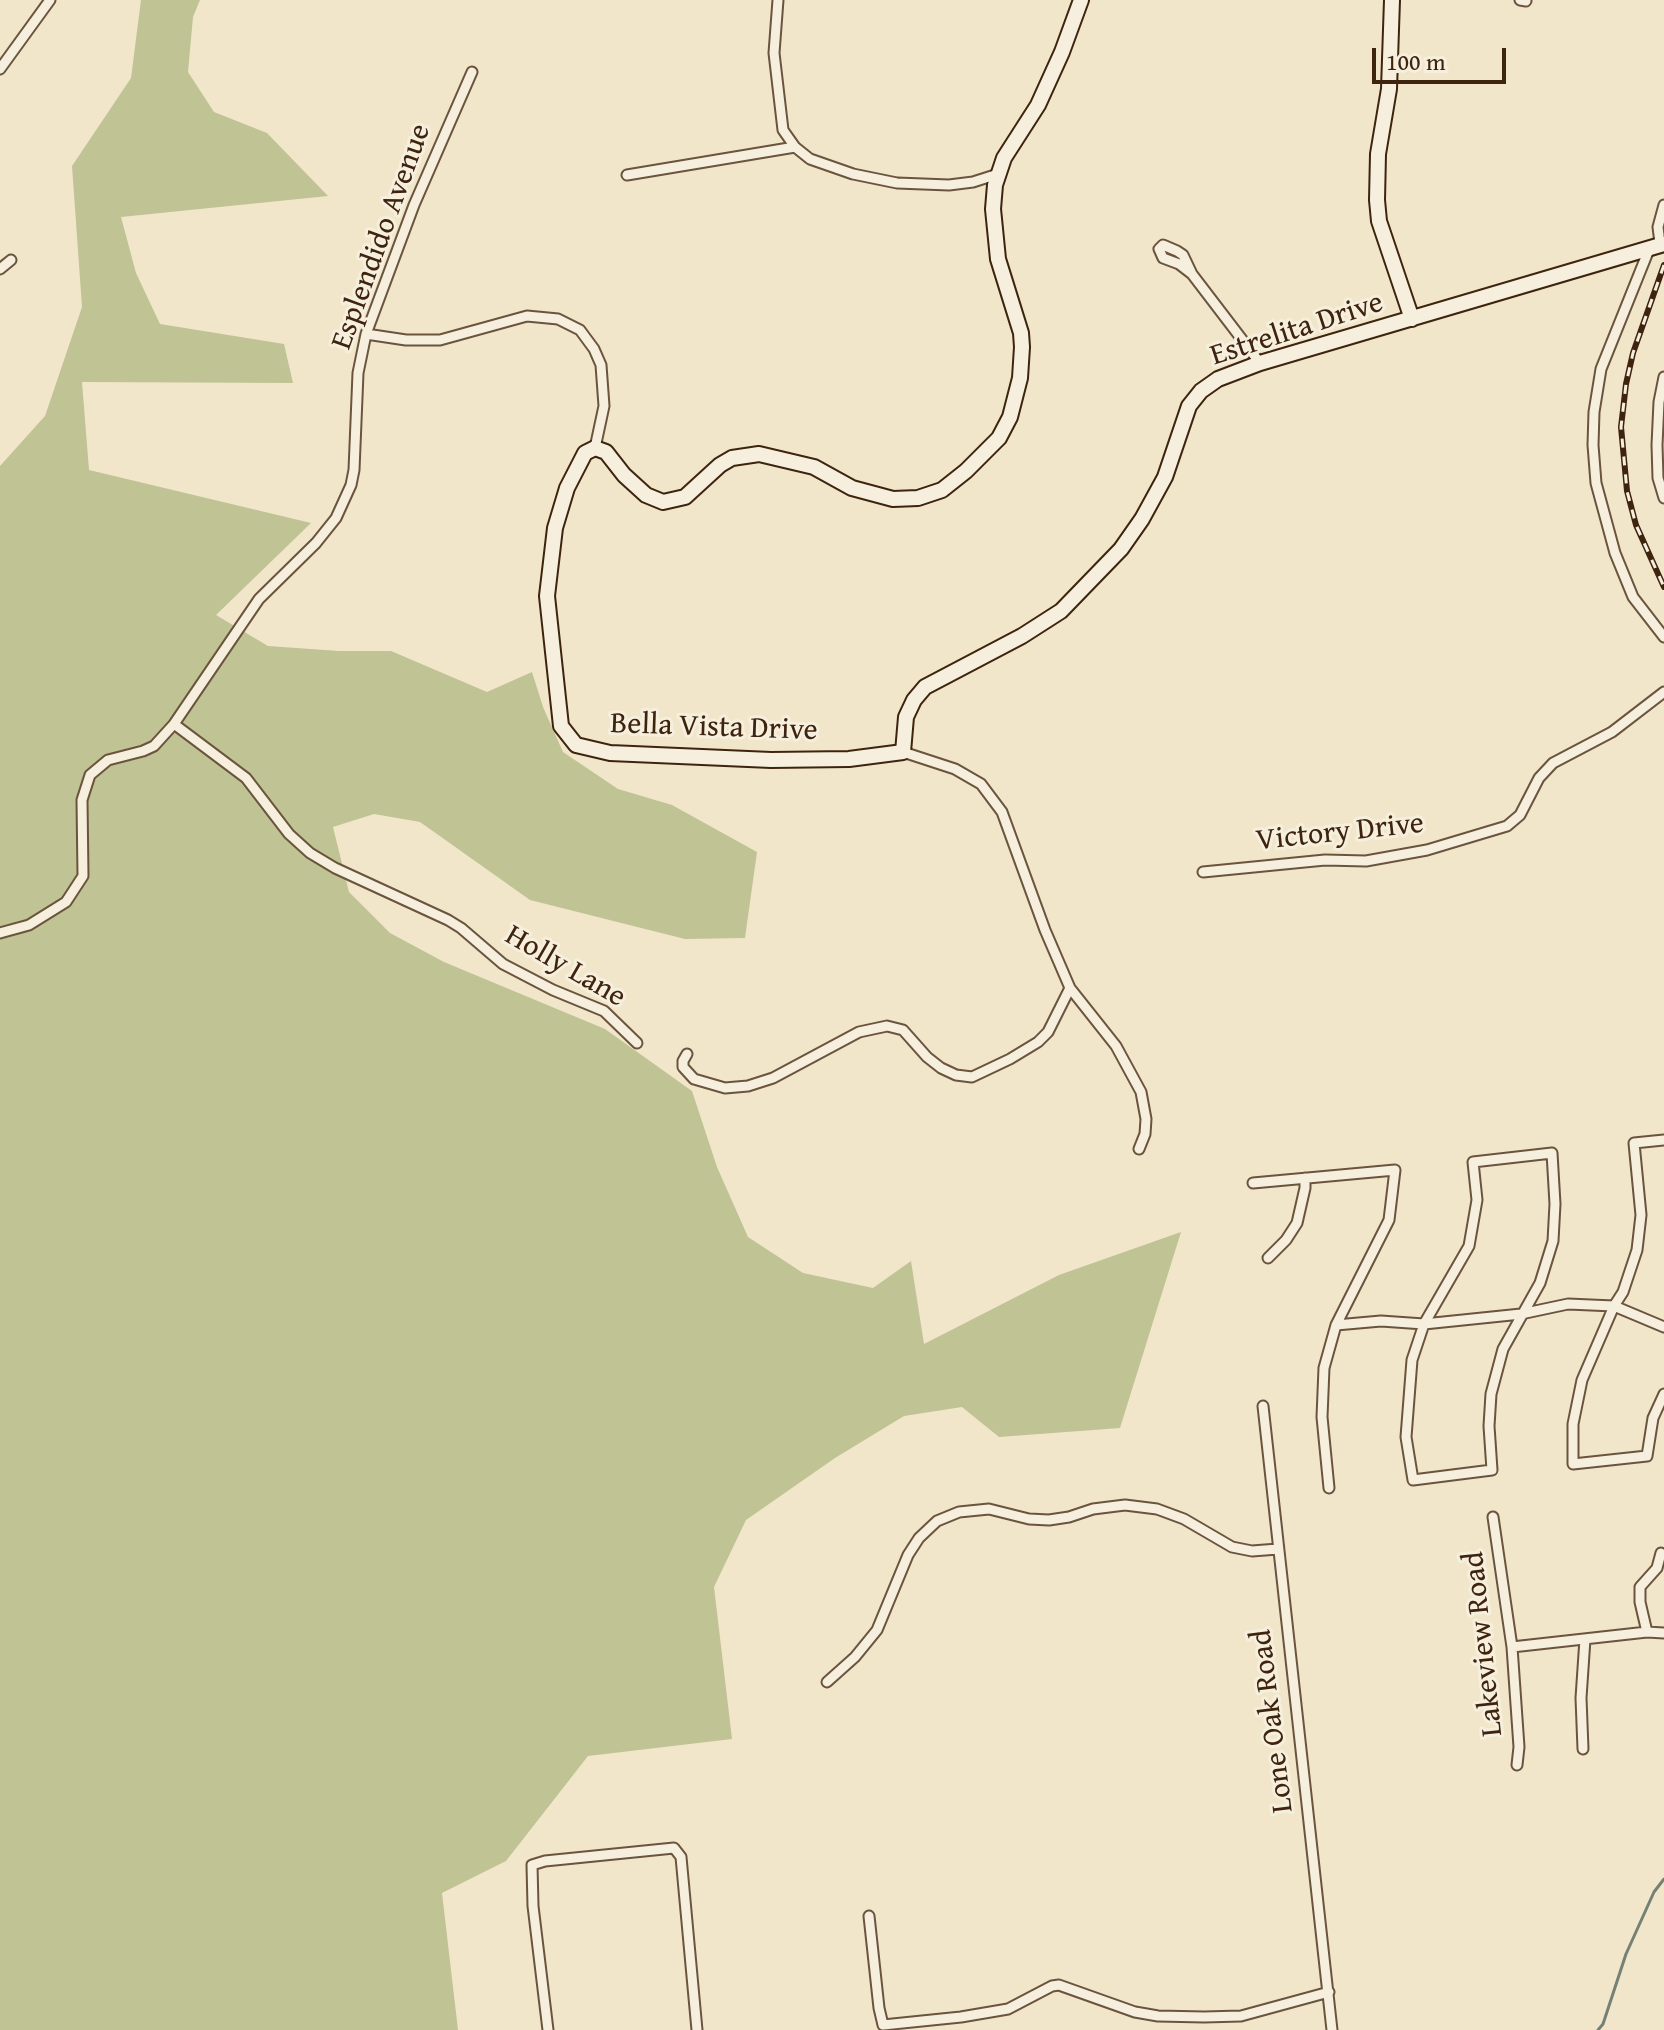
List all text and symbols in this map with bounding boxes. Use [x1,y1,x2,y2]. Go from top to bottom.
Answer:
scale bar [1376,32,1510,82]
text: 100 m [1386,44,1446,79]
street label: Esplendido Avenue [325,119,439,355]
street label: Estrelita Drive [1206,285,1388,375]
street label: Bella Vista Drive [610,706,818,750]
street label: Victory Drive [1254,806,1426,860]
street label: Holly Lane [498,918,632,1016]
street label: Lakeview Road [1456,1550,1512,1738]
street label: Lone Oak Road [1244,1627,1302,1815]

